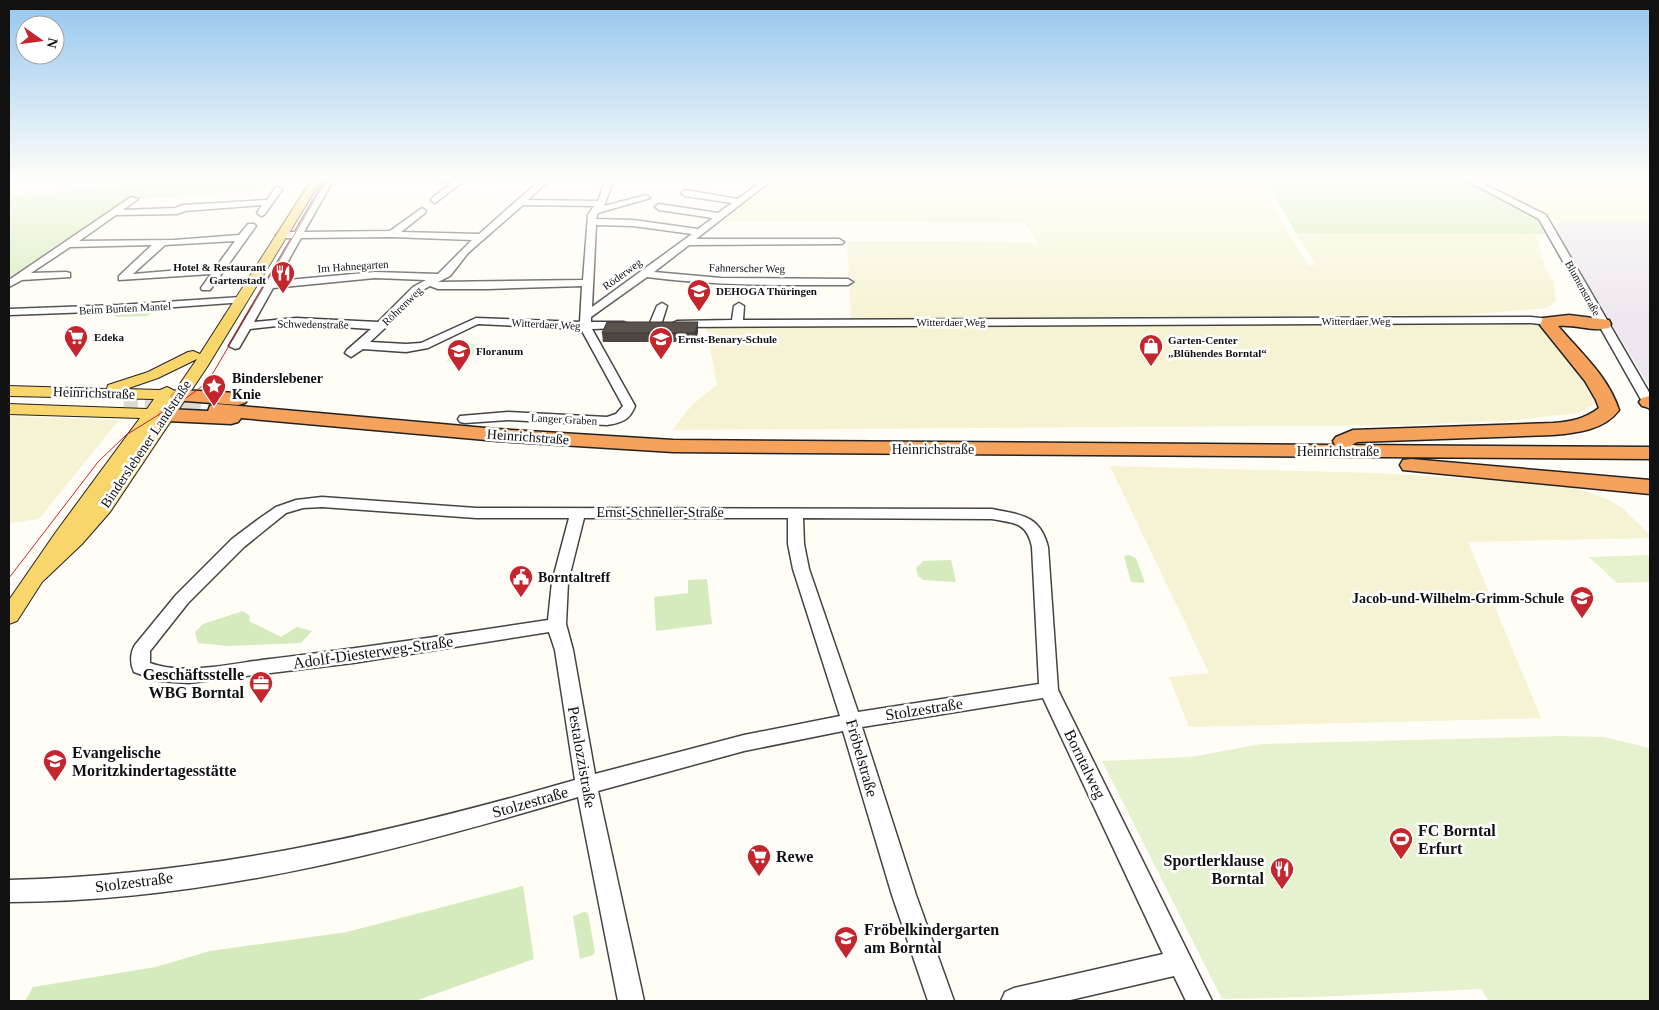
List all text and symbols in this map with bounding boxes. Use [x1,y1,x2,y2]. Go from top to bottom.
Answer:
north arrow [15,15,65,65]
text: N [44,36,61,50]
street label: Röderweg [600,256,644,292]
street label: Im Hahnegarten [317,257,389,274]
street label: Blumenstraße [1563,258,1603,318]
restaurant icon: Hotel & Restaurant Gartenstadt [270,260,296,294]
place label: Hotel & Restaurant Gartenstadt [173,261,266,286]
street label: Fahnerscher Weg [709,261,786,275]
school or university icon: DEHOGA Thüringen [686,278,712,312]
street label: Röhrenweg [380,284,425,328]
place label: DEHOGA Thüringen [716,285,817,297]
street label: Beim Bunten Mantel [79,300,171,316]
street label: Witterdaer Weg [1321,315,1391,327]
street label: Witterdaer Weg [511,316,581,332]
street label: Witterdaer Weg [916,316,986,328]
street label: Schwedenstraße [277,317,349,331]
supermarket icon: Edeka [63,324,89,358]
school or university icon: Ernst-Benary-Schule [648,326,674,360]
place label: Edeka [94,331,124,343]
place label: Ernst-Benary-Schule [678,333,777,345]
shop icon: Garten-Center „Blühendes Borntal“ [1138,333,1164,367]
place label: Garten-Center „Blühendes Borntal“ [1168,334,1267,359]
school or university icon: Floranum [446,338,472,372]
place label: Floranum [476,345,523,357]
place label: Binderslebener Knie [232,371,323,402]
place icon: Binderslebener Knie [201,373,227,407]
street label: Binderslebener Landstraße [98,377,194,511]
street label: Heinrichstraße [53,384,135,402]
street label: Langer Graben [531,411,598,427]
street label: Heinrichstraße [486,427,570,447]
street label: Heinrichstraße [892,442,974,457]
street label: Heinrichstraße [1297,444,1379,459]
street label: Ernst-Schneller-Straße [596,505,724,520]
public building icon: Borntaltreff [508,564,534,598]
place label: Borntaltreff [538,570,610,585]
school or university icon: Jacob-und-Wilhelm-Grimm-Schule [1569,585,1595,619]
place label: Jacob-und-Wilhelm-Grimm-Schule [1352,591,1564,606]
street label: Adolf-Diesterweg-Straße [292,632,454,673]
place label: Geschäftsstelle WBG Borntal [143,666,245,701]
office icon: Geschäftsstelle WBG Borntal [248,670,274,704]
street label: Stolzestraße [884,694,964,724]
street label: Pestalozzistraße [565,705,599,809]
street label: Fröbelstraße [843,717,881,799]
street label: Borntalweg [1060,727,1109,802]
place label: Evangelische Moritzkindertagesstätte [72,744,236,780]
school or university icon: Evangelische Moritzkindertagesstätte [42,748,68,782]
street label: Stolzestraße [490,783,570,821]
place label: FC Borntal Erfurt [1418,822,1496,857]
sports icon: FC Borntal Erfurt [1388,826,1414,860]
supermarket icon: Rewe [746,843,772,877]
place label: Rewe [776,848,813,865]
place label: Sportlerklause Borntal [1164,852,1265,887]
restaurant icon: Sportlerklause Borntal [1269,856,1295,890]
street label: Stolzestraße [94,869,174,895]
place label: Fröbelkindergarten am Borntal [864,921,999,956]
school or university icon: Fröbelkindergarten am Borntal [833,925,859,959]

